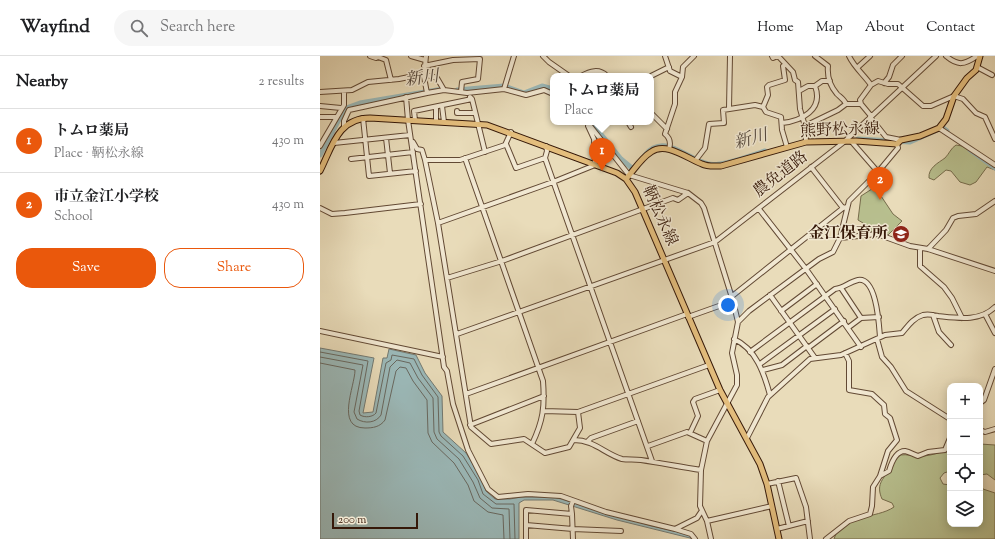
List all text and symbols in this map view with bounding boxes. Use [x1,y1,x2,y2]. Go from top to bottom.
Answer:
search box [114,10,394,46]
text: Wayfind [20,14,90,41]
icon: search [128,17,150,39]
text: Search here [160,17,235,38]
text: Home [757,18,794,38]
text: Map [816,18,843,38]
text: About [865,18,904,38]
text: Contact [926,18,975,38]
water label: 新川 [404,65,442,93]
text: Nearby [16,70,68,94]
text: 2 results [259,73,304,91]
popup [550,73,654,125]
text: トムロ薬局 [564,81,640,102]
text: Place [564,102,593,120]
street label: 熊野松永線 [800,118,880,144]
text: トムロ薬局 [54,121,129,142]
water label: 新川 [731,123,772,156]
text: 1 [27,132,31,150]
text: 430 m [272,132,304,150]
pin: 1 [589,138,615,171]
text: Place · 鞆松永線 [54,145,144,163]
street label: 農免道路 [749,146,813,204]
pin: 2 [867,167,893,200]
street label: 鞆松永線 [635,182,683,250]
text: 市立金江小学校 [54,187,159,208]
text: 2 [26,196,32,214]
text: 430 m [272,196,304,214]
text: School [54,208,93,226]
place label: 金江保育所 [808,223,888,246]
school or university icon: 金江保育所 [891,224,911,244]
button: Save [16,248,156,288]
button: Share [164,248,304,288]
your location [718,295,738,315]
map controls [947,383,983,527]
button: + [947,383,983,419]
button: − [947,419,983,455]
button: locate [947,455,983,491]
button: layers [947,491,983,527]
scale bar [332,511,418,530]
text: 200 m [338,512,366,528]

